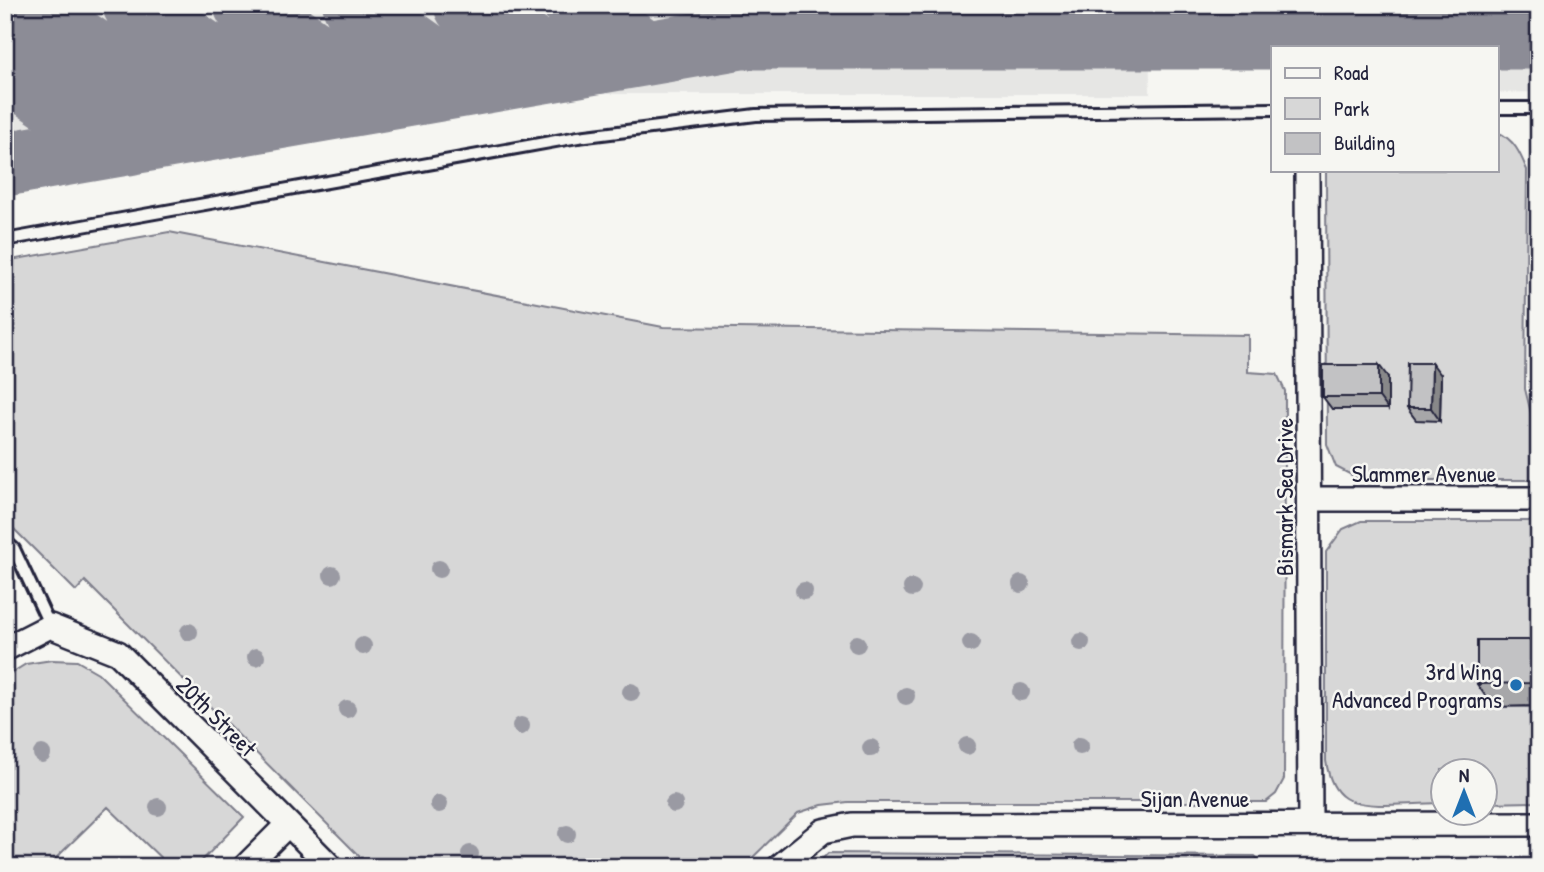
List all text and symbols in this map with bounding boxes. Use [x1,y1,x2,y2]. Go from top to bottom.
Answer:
legend [1271,46,1498,172]
text: Road [1334,58,1368,87]
text: Park [1334,94,1369,123]
text: Building [1334,128,1395,157]
street label: Bismark Sea Drive [1268,418,1300,576]
street label: Slammer Avenue [1352,457,1497,489]
place label: 3rd Wing Advanced Programs [1332,655,1502,715]
street label: 20th Street [170,669,265,764]
marker: 3rd Wing Advanced Programs [1508,677,1524,693]
north arrow [1428,756,1498,826]
text: N [1459,762,1469,788]
street label: Sijan Avenue [1141,782,1250,814]

